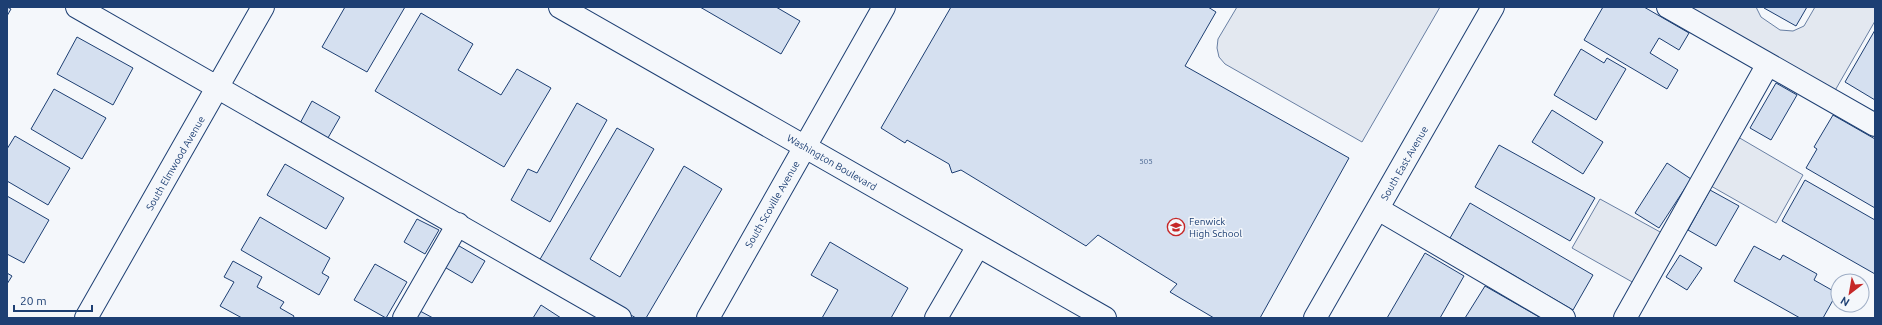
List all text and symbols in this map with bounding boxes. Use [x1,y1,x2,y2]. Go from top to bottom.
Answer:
street label: South Elmwood Avenue [144,114,207,212]
street label: South East Avenue [1379,124,1430,202]
street label: Washington Boulevard [785,132,879,193]
house number: 505 [1139,157,1153,166]
street label: South Scoville Avenue [743,159,802,250]
place label: Fenwick High School [1189,216,1242,239]
school or university icon: Fenwick High School [1166,217,1186,237]
north arrow [1830,273,1870,313]
scale bar [14,287,92,313]
text: 20 m [20,294,47,307]
text: N [1838,294,1851,309]

